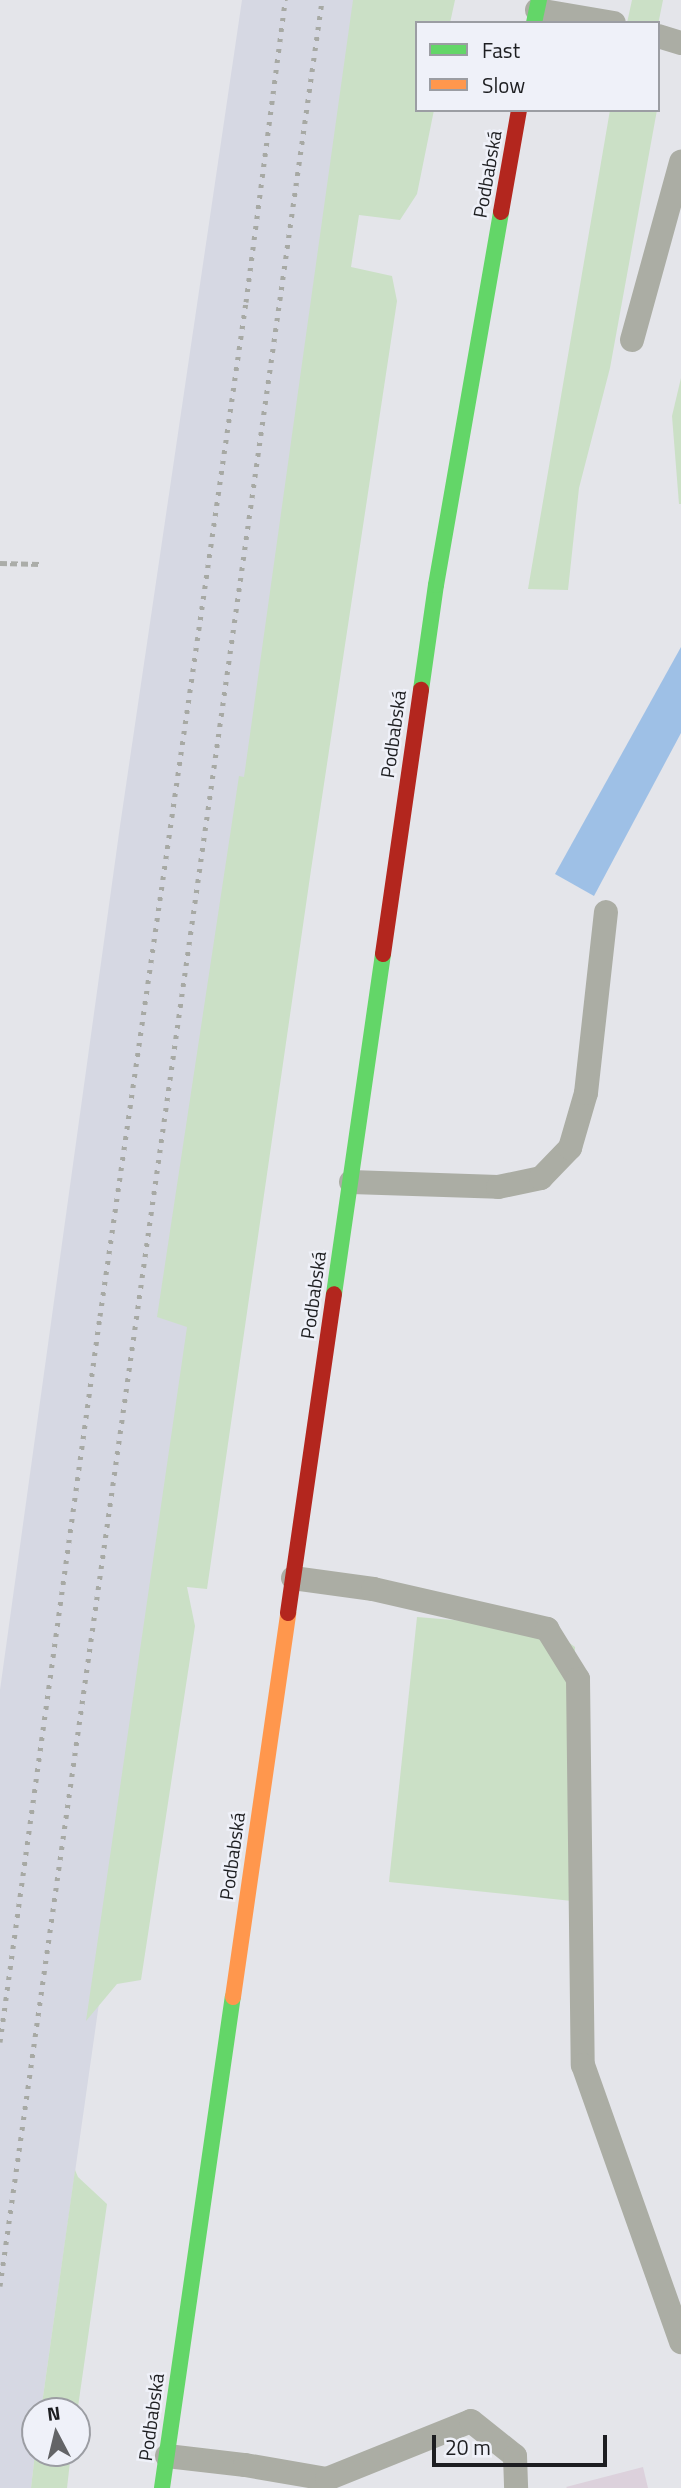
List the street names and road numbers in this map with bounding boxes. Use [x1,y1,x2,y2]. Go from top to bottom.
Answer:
street label: Podbabská [468,129,506,219]
street label: Podbabská [376,689,410,779]
street label: Podbabská [296,1250,330,1340]
street label: Podbabská [215,1811,249,1901]
street label: Podbabská [134,2372,168,2462]

